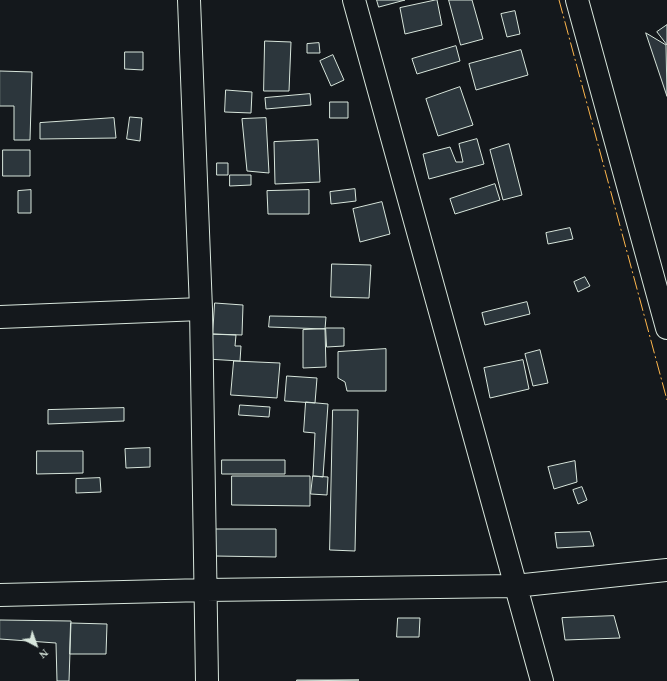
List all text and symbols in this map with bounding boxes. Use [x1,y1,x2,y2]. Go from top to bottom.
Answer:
north arrow [16,625,56,665]
text: N [37,647,51,661]

